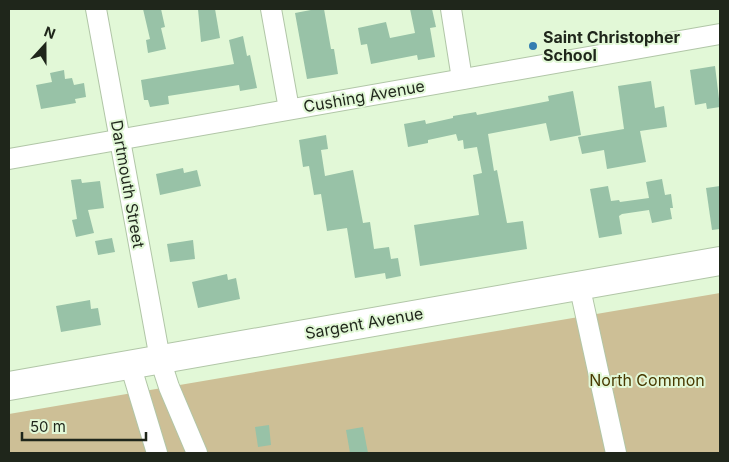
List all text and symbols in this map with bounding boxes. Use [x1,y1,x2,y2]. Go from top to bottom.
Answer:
north arrow [20,20,70,70]
text: N [42,23,58,42]
place label: Saint Christopher School [543,27,681,65]
marker: Saint Christopher School [527,40,539,52]
street label: Cushing Avenue [302,75,426,117]
street label: Dartmouth Street [107,119,149,249]
street label: Sargent Avenue [303,303,425,343]
park label: North Common [589,370,705,390]
scale bar [22,410,146,442]
text: 50 m [30,417,66,436]

